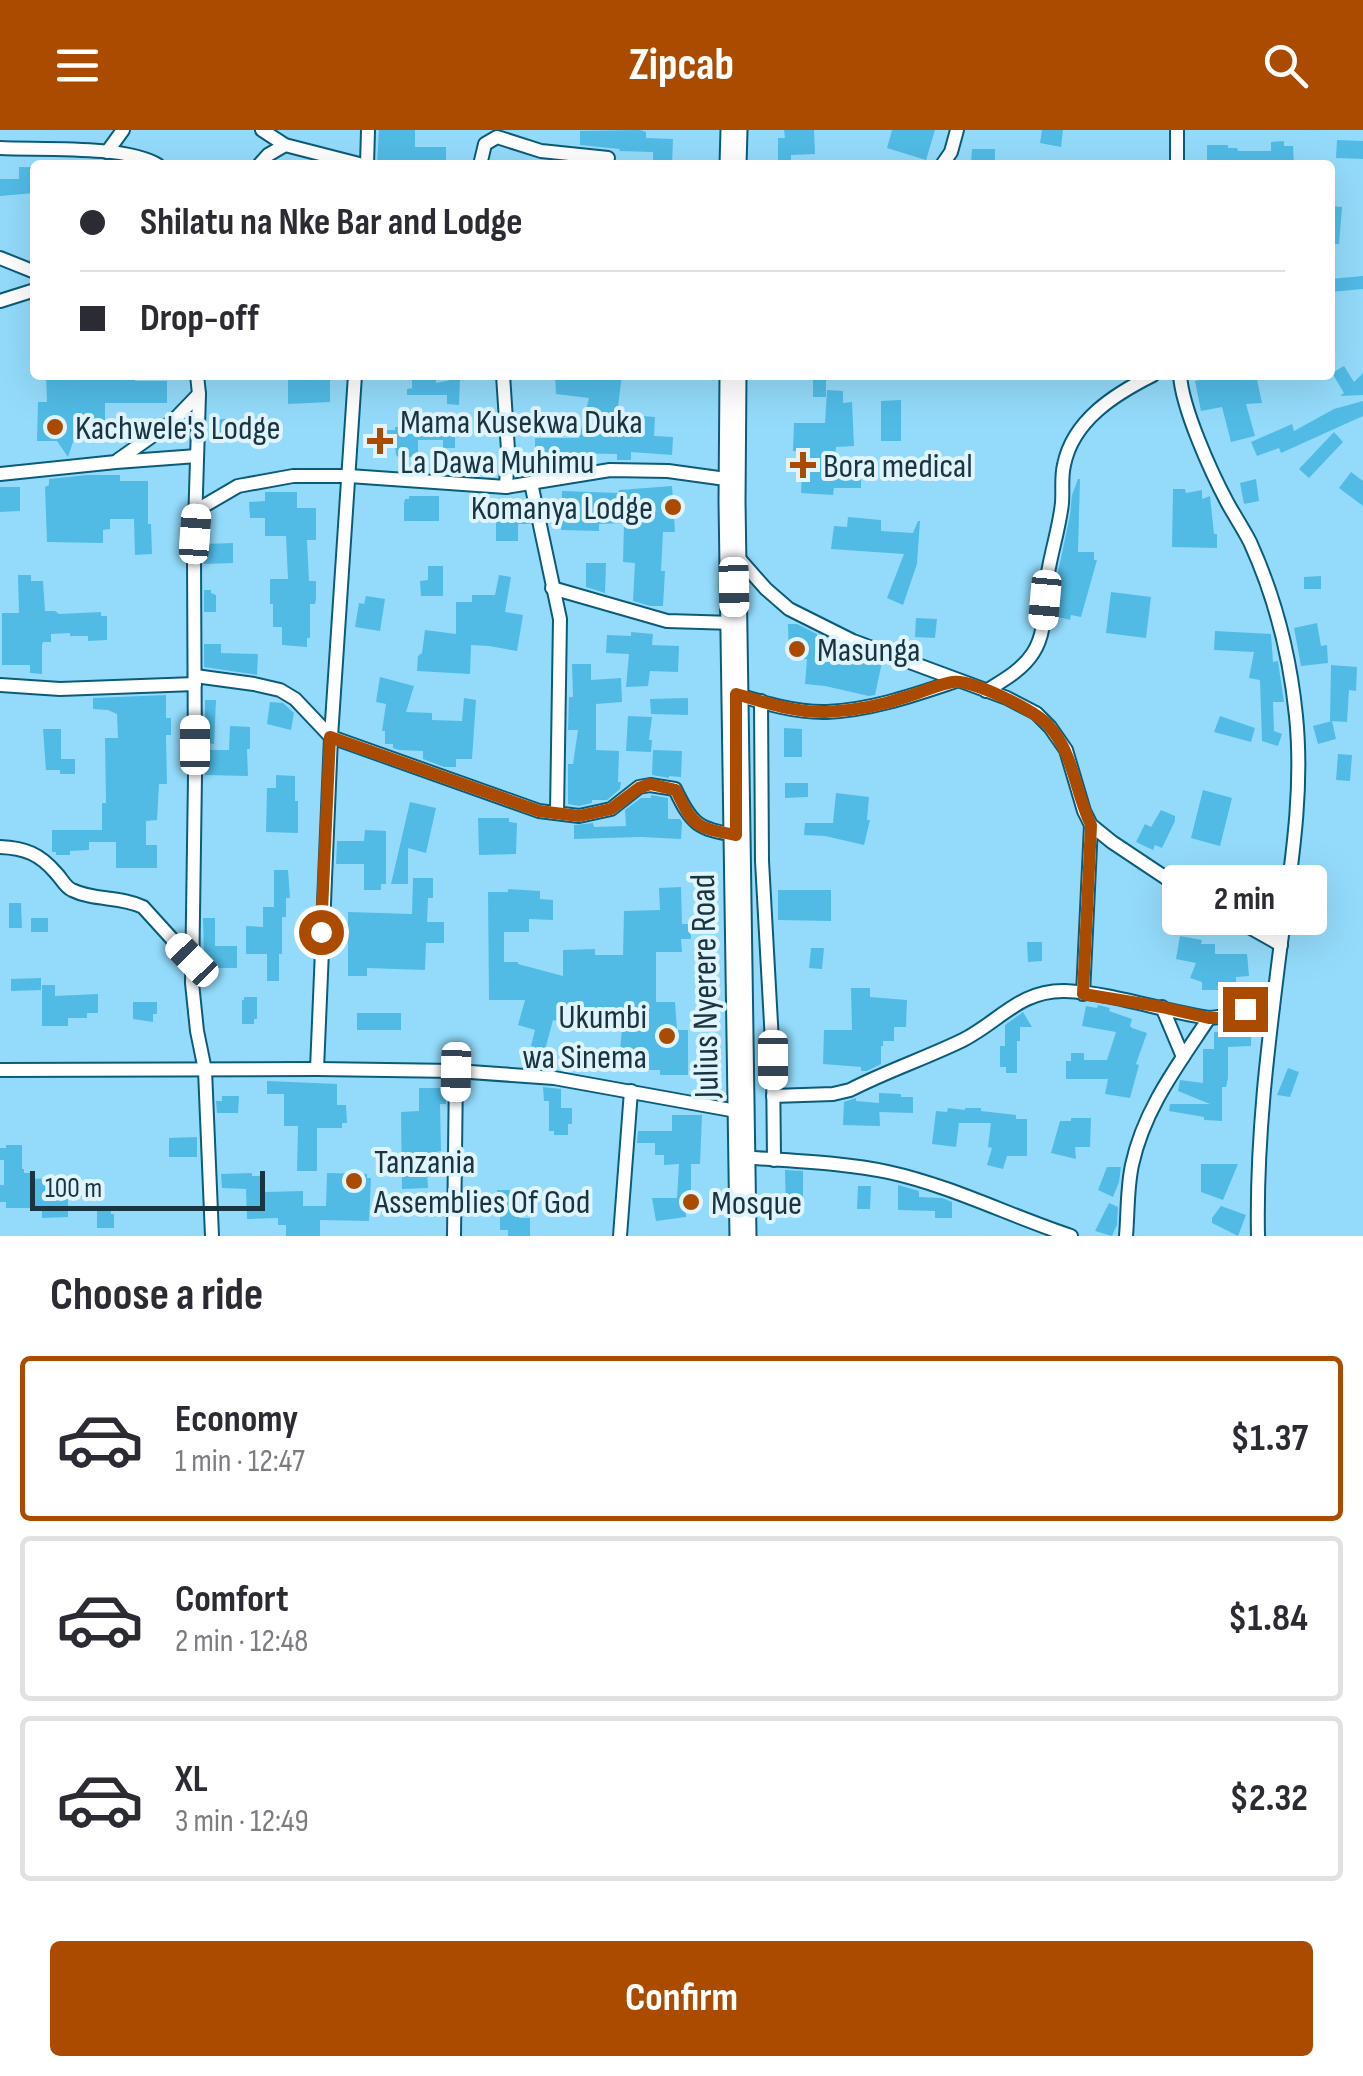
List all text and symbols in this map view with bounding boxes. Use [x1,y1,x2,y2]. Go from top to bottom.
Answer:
icon: menu [50,38,105,93]
text: Zipcab [629,38,734,93]
icon: search [1258,38,1313,93]
text: Shilatu na Nke Bar and Lodge [140,200,523,245]
text: Drop-off [140,296,259,341]
place label: Mama Kusekwa Duka La Dawa Muhimu [400,401,643,484]
place label: Kachwele's Lodge [75,407,280,450]
marker: Kachwele's Lodge [44,416,66,438]
marker: Mama Kusekwa Duka La Dawa Muhimu [369,430,391,452]
place label: Bora medical [823,445,973,488]
marker: Bora medical [792,454,814,476]
place label: Komanya Lodge [471,487,653,530]
marker: Komanya Lodge [662,496,684,518]
car [178,503,212,565]
car [718,557,750,617]
car [1027,569,1063,631]
place label: Masunga [817,629,920,672]
marker: Masunga [786,638,808,660]
car [180,715,210,775]
callout: 2 min [1162,864,1328,934]
street label: Julius Nyerere Road [682,873,729,1100]
text: 2 min [1214,880,1275,919]
route start [299,910,344,955]
car [160,928,224,992]
route end [1223,987,1268,1032]
place label: Ukumbi wa Sinema [522,996,647,1079]
marker: Ukumbi wa Sinema [656,1025,678,1047]
car [758,1030,788,1090]
car [440,1042,472,1102]
place label: Tanzania Assemblies Of God [373,1141,590,1224]
scale bar [30,1166,265,1210]
marker: Tanzania Assemblies Of God [343,1170,365,1192]
text: 100 m [45,1172,102,1205]
place label: Mosque [711,1182,802,1225]
marker: Mosque [680,1191,702,1213]
text: Choose a ride [50,1268,263,1323]
icon: car [55,1394,145,1484]
text: Economy [175,1397,298,1442]
text: $1.37 [1230,1416,1308,1461]
text: 1 min · 12:47 [175,1442,305,1481]
icon: car [55,1574,145,1664]
text: Comfort [175,1577,289,1622]
text: $1.84 [1228,1596,1308,1641]
text: 2 min · 12:48 [175,1622,308,1661]
icon: car [55,1754,145,1844]
text: XL [175,1757,208,1802]
text: $2.32 [1230,1776,1308,1821]
text: 3 min · 12:49 [175,1802,309,1841]
button: Confirm [50,1941,1313,2056]

